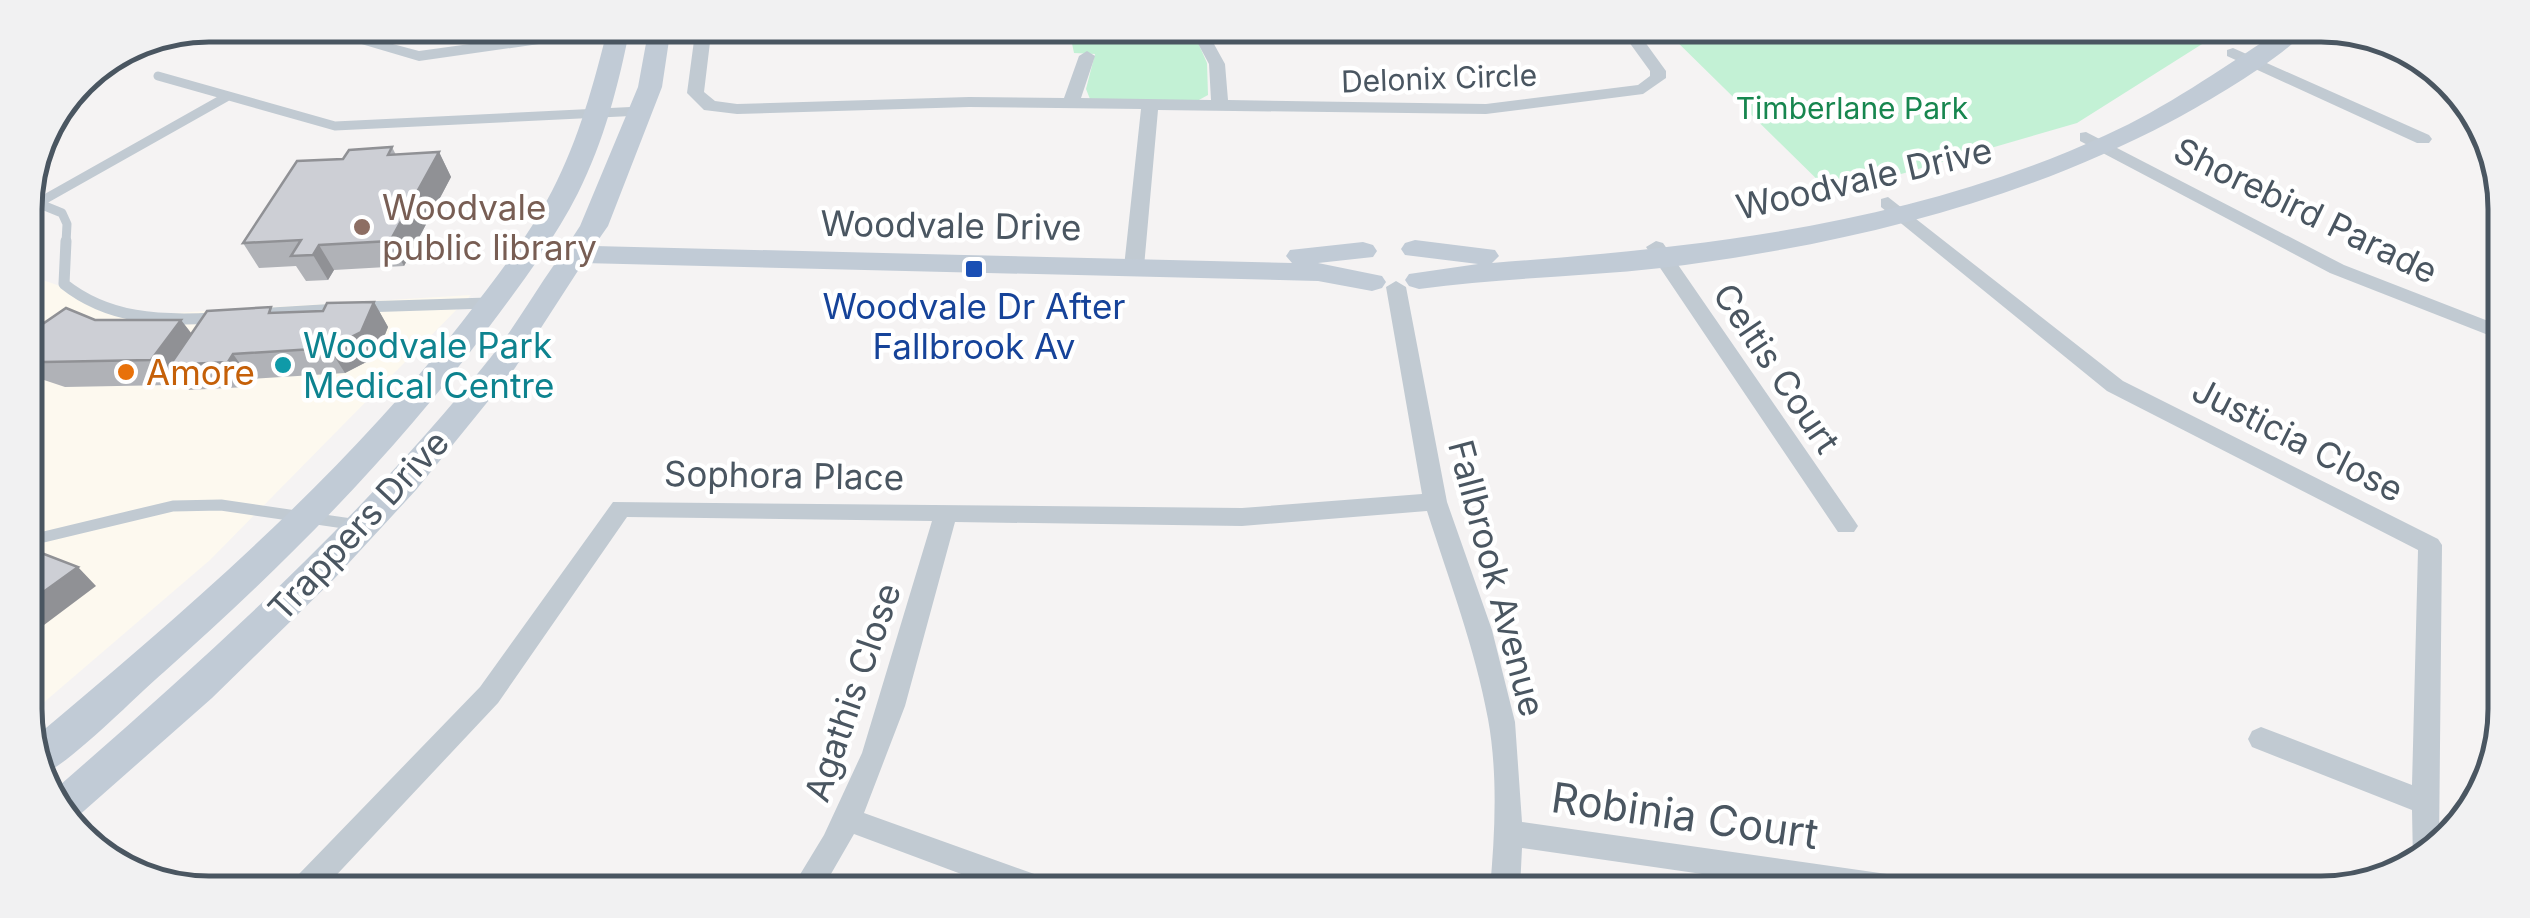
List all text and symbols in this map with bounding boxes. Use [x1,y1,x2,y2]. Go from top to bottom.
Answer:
street label: Delonix Circle [1340,57,1538,99]
park label: Timberlane Park [1736,90,1969,126]
street label: Woodvale Drive [1732,128,1996,228]
street label: Shorebird Parade [2168,128,2444,292]
place label: Woodvale public library [382,186,597,268]
street label: Woodvale Drive [820,202,1082,248]
marker: Woodvale public library [351,216,373,238]
marker: Woodvale Dr After Fallbrook Av [963,258,985,280]
street label: Celtis Court [1705,275,1849,461]
place label: Woodvale Dr After Fallbrook Av [822,285,1126,367]
place label: Woodvale Park Medical Centre [303,324,554,406]
place label: Amore [146,351,255,393]
marker: Woodvale Park Medical Centre [272,354,294,376]
marker: Amore [115,361,137,383]
street label: Justicia Close [2186,368,2410,510]
street label: Trappers Drive [259,421,457,629]
street label: Fallbrook Avenue [1440,435,1554,721]
street label: Sophora Place [664,452,904,498]
street label: Agathis Close [795,577,909,807]
street label: Robinia Court [1548,771,1822,859]

